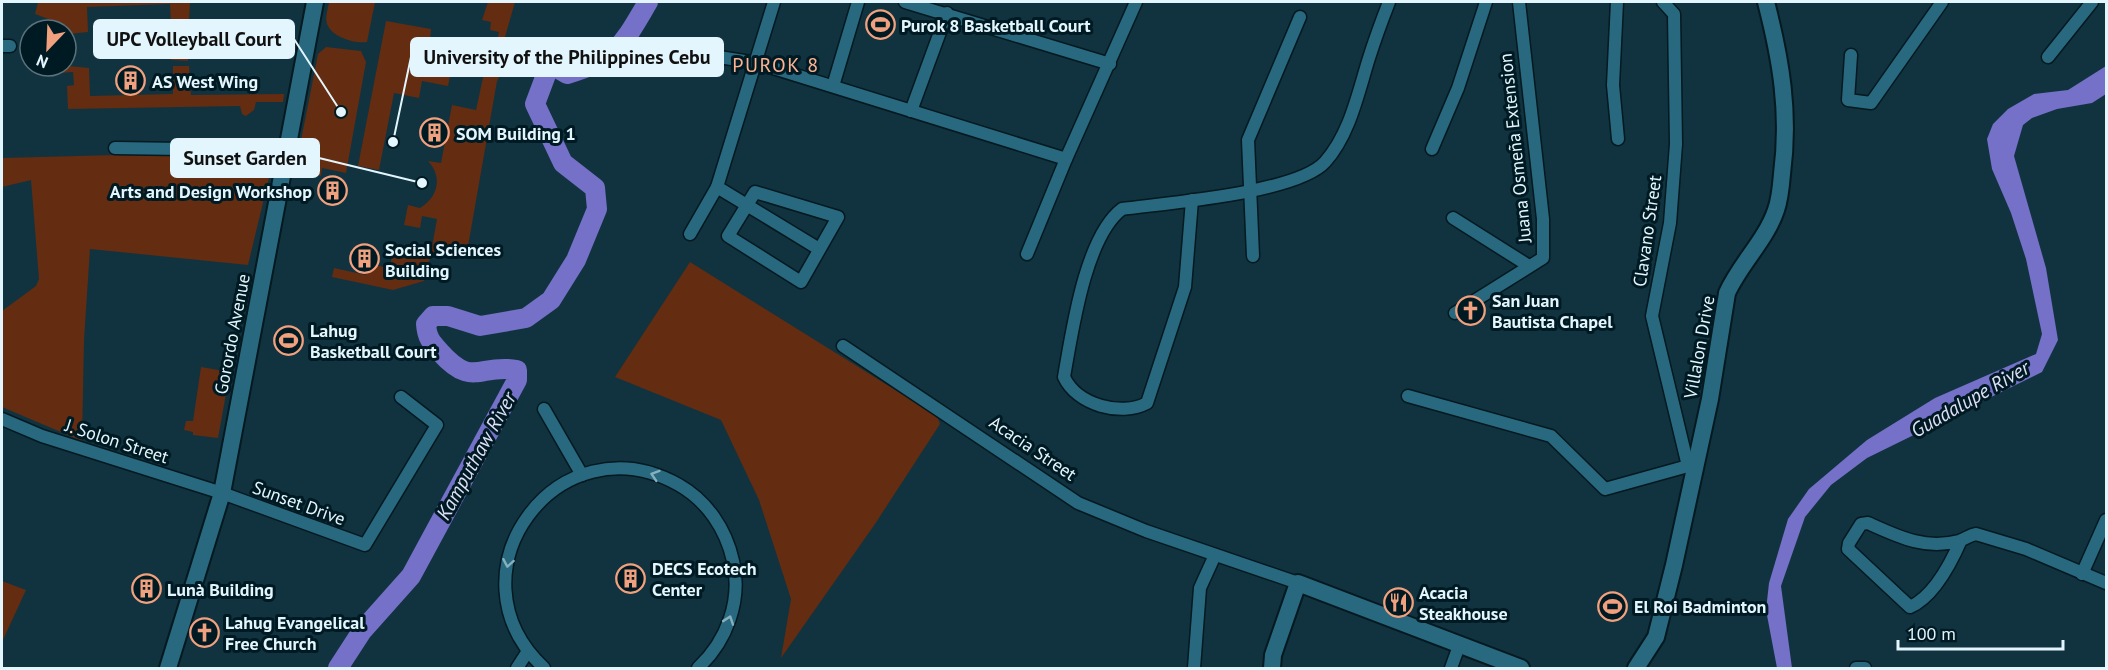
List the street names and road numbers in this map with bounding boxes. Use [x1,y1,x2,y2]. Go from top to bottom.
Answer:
street label: Juana Osmeña Extension [1494,52,1536,245]
street label: Clavano Street [1628,174,1666,288]
street label: Gorordo Avenue [209,272,255,396]
street label: Villalon Drive [1678,294,1719,401]
street label: Acacia Street [985,411,1081,485]
street label: J. Solon Street [62,413,172,469]
street label: Sunset Drive [249,476,349,530]

